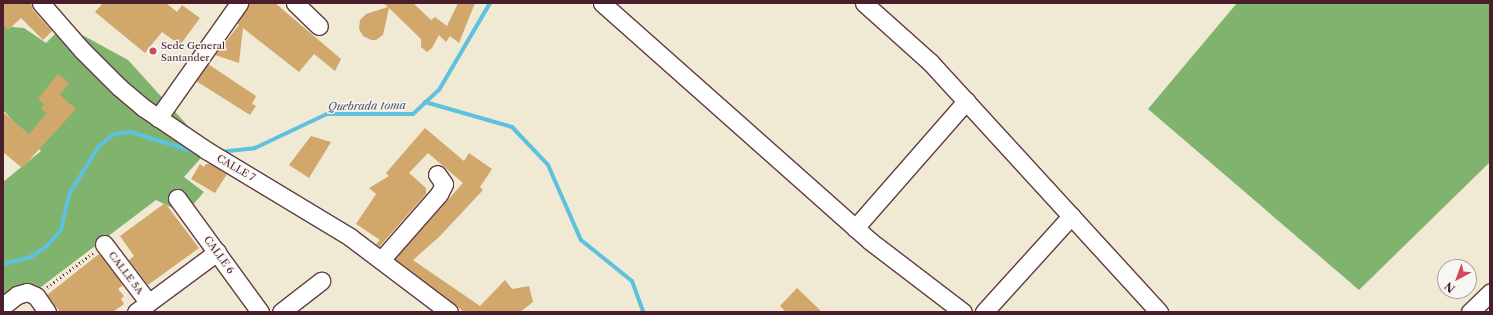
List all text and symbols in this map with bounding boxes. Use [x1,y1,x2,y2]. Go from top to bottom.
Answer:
place label: Sede General Santander [161,39,225,62]
marker: Sede General Santander [148,46,158,56]
water label: Quebrada toma [328,99,406,113]
street label: CALLE 7 [215,152,257,184]
street label: CALLE 6 [201,234,237,276]
street label: CALLE 5A [106,249,146,297]
north arrow [1437,259,1477,299]
text: N [1442,279,1458,296]

